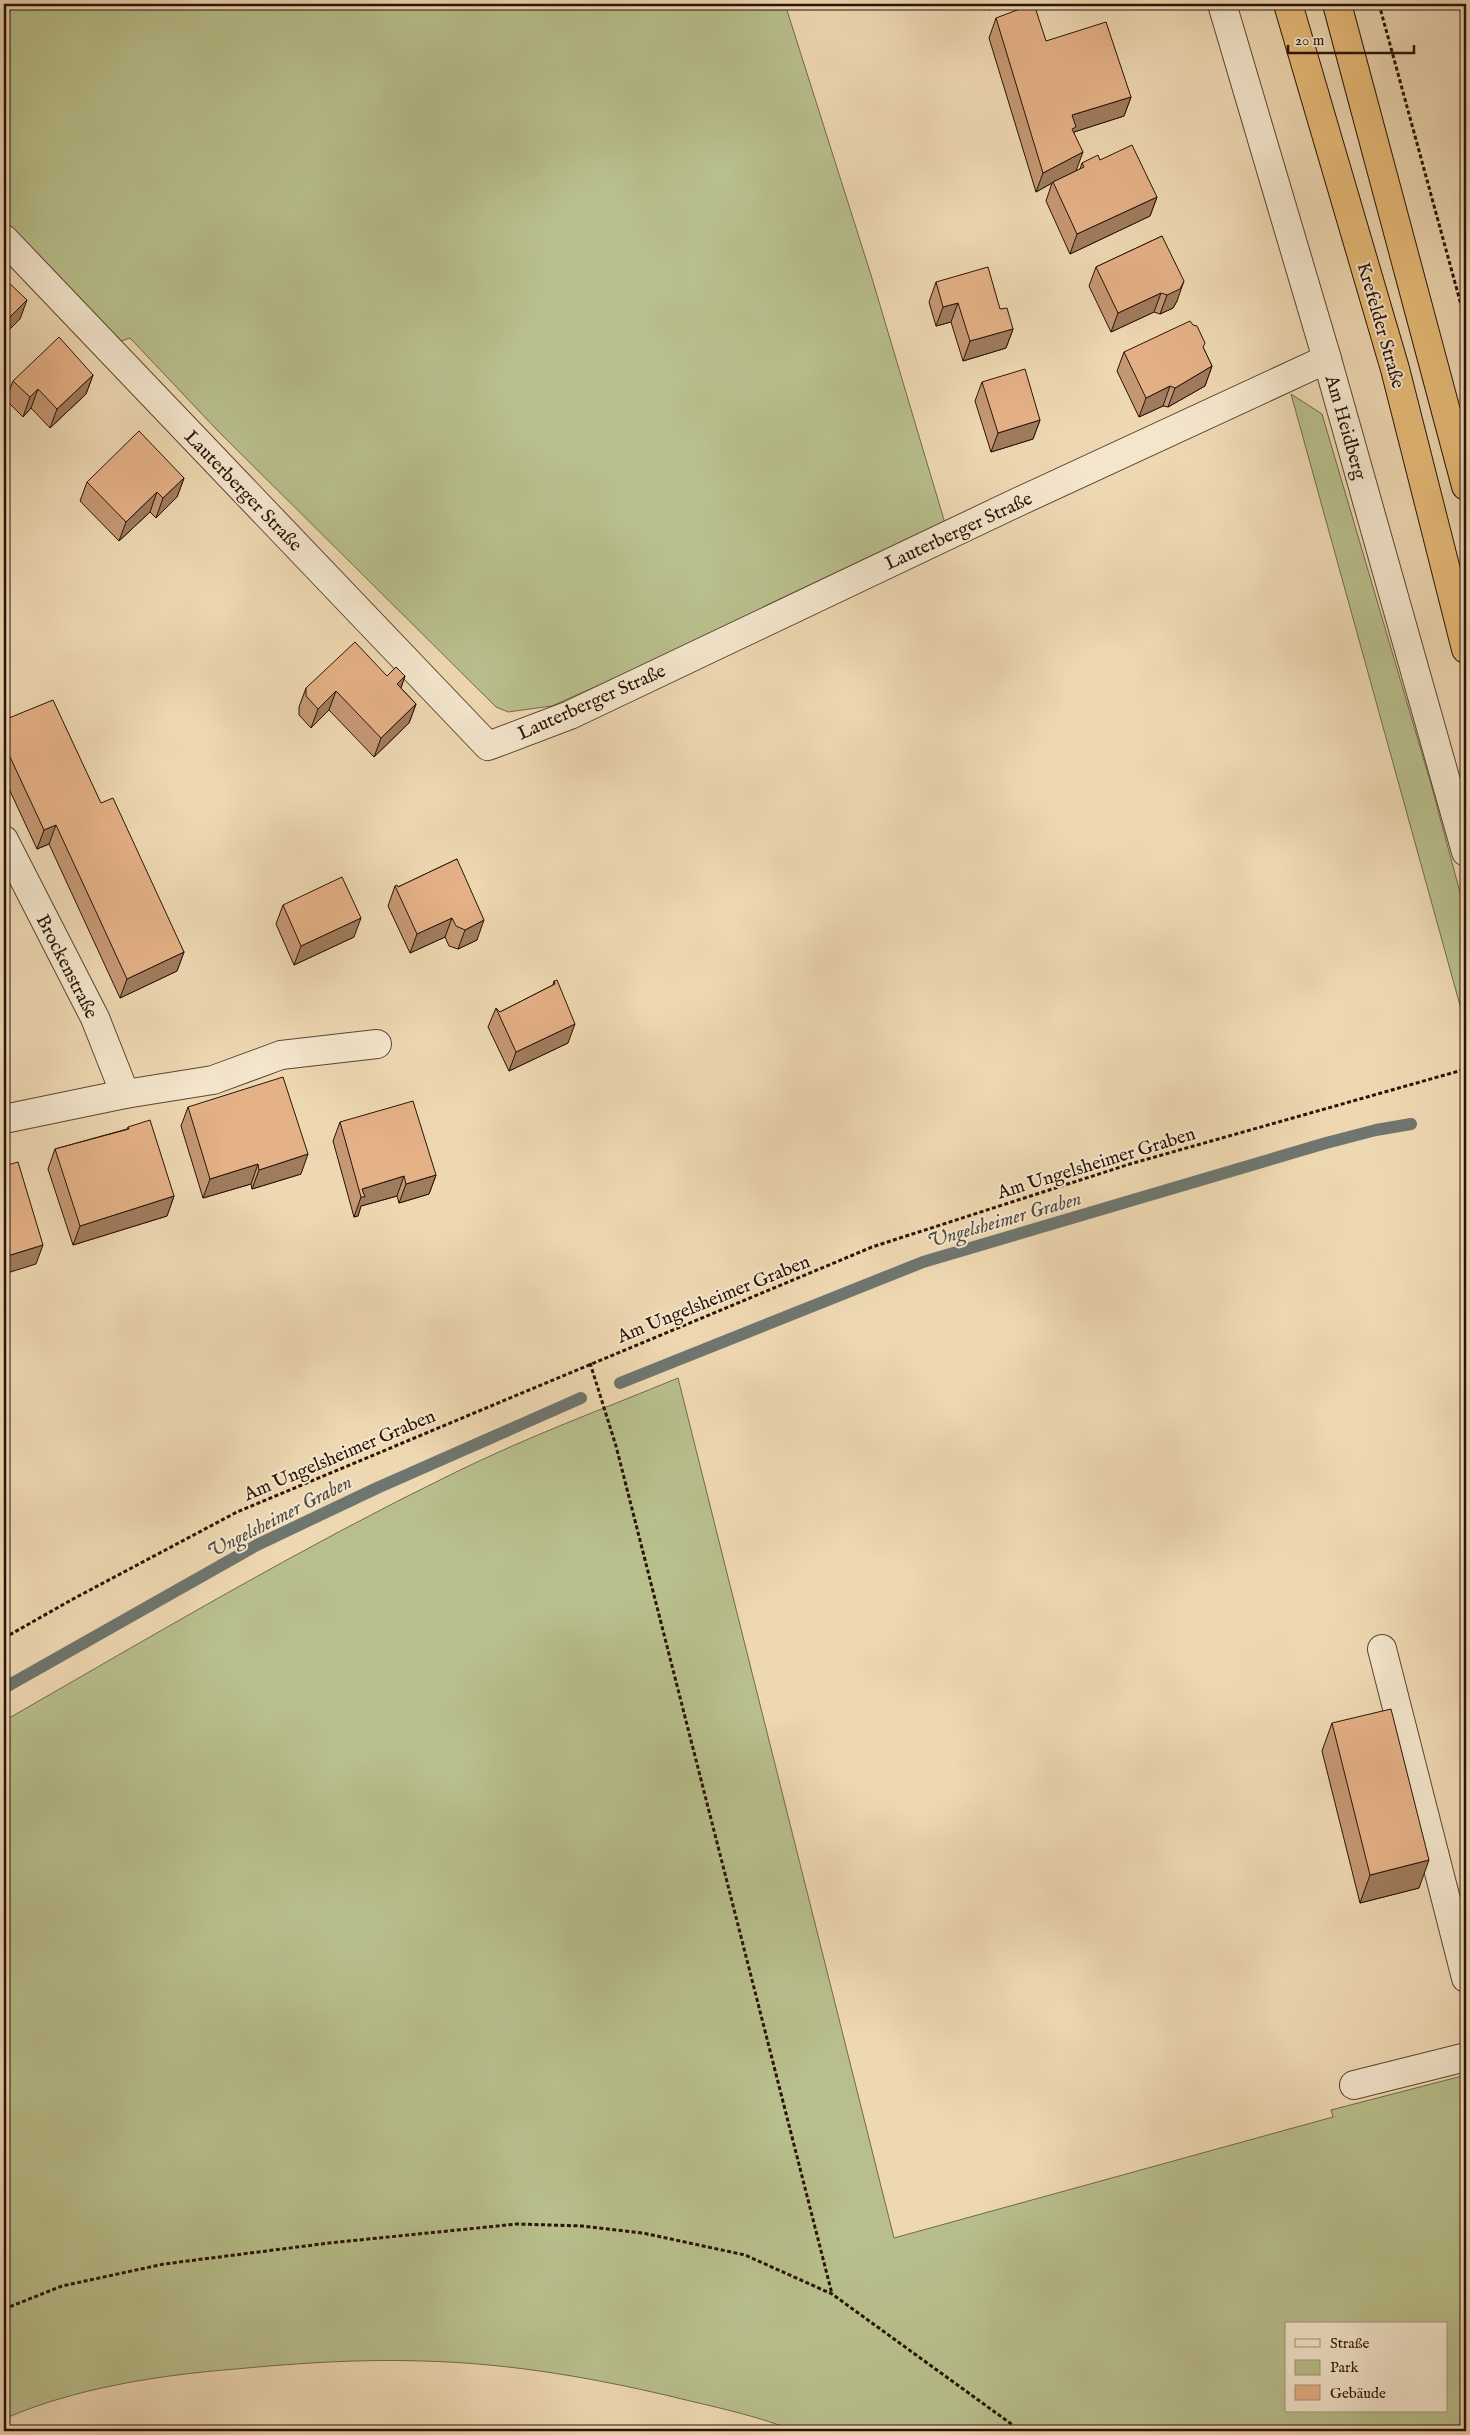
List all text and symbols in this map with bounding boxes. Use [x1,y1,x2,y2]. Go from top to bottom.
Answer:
scale bar [1288,22,1414,54]
text: 20 m [1295,31,1325,50]
street label: Krefelder Straße [1351,260,1410,392]
street label: Am Heidberg [1318,371,1372,483]
street label: Lauterberger Straße [178,426,307,557]
street label: Lauterberger Straße [881,487,1037,576]
street label: Lauterberger Straße [514,659,670,746]
street label: Brockenstraße [30,911,103,1023]
street label: Am Ungelsheimer Graben [994,1122,1199,1206]
water label: Ungelsheimer Graben [924,1186,1085,1255]
street label: Am Ungelsheimer Graben [613,1250,814,1350]
street label: Am Ungelsheimer Graben [239,1405,439,1508]
water label: Ungelsheimer Graben [203,1470,357,1566]
legend [1285,2322,1448,2412]
text: Straße [1330,2334,1370,2353]
text: Park [1330,2358,1360,2377]
text: Gebäude [1330,2384,1386,2403]

